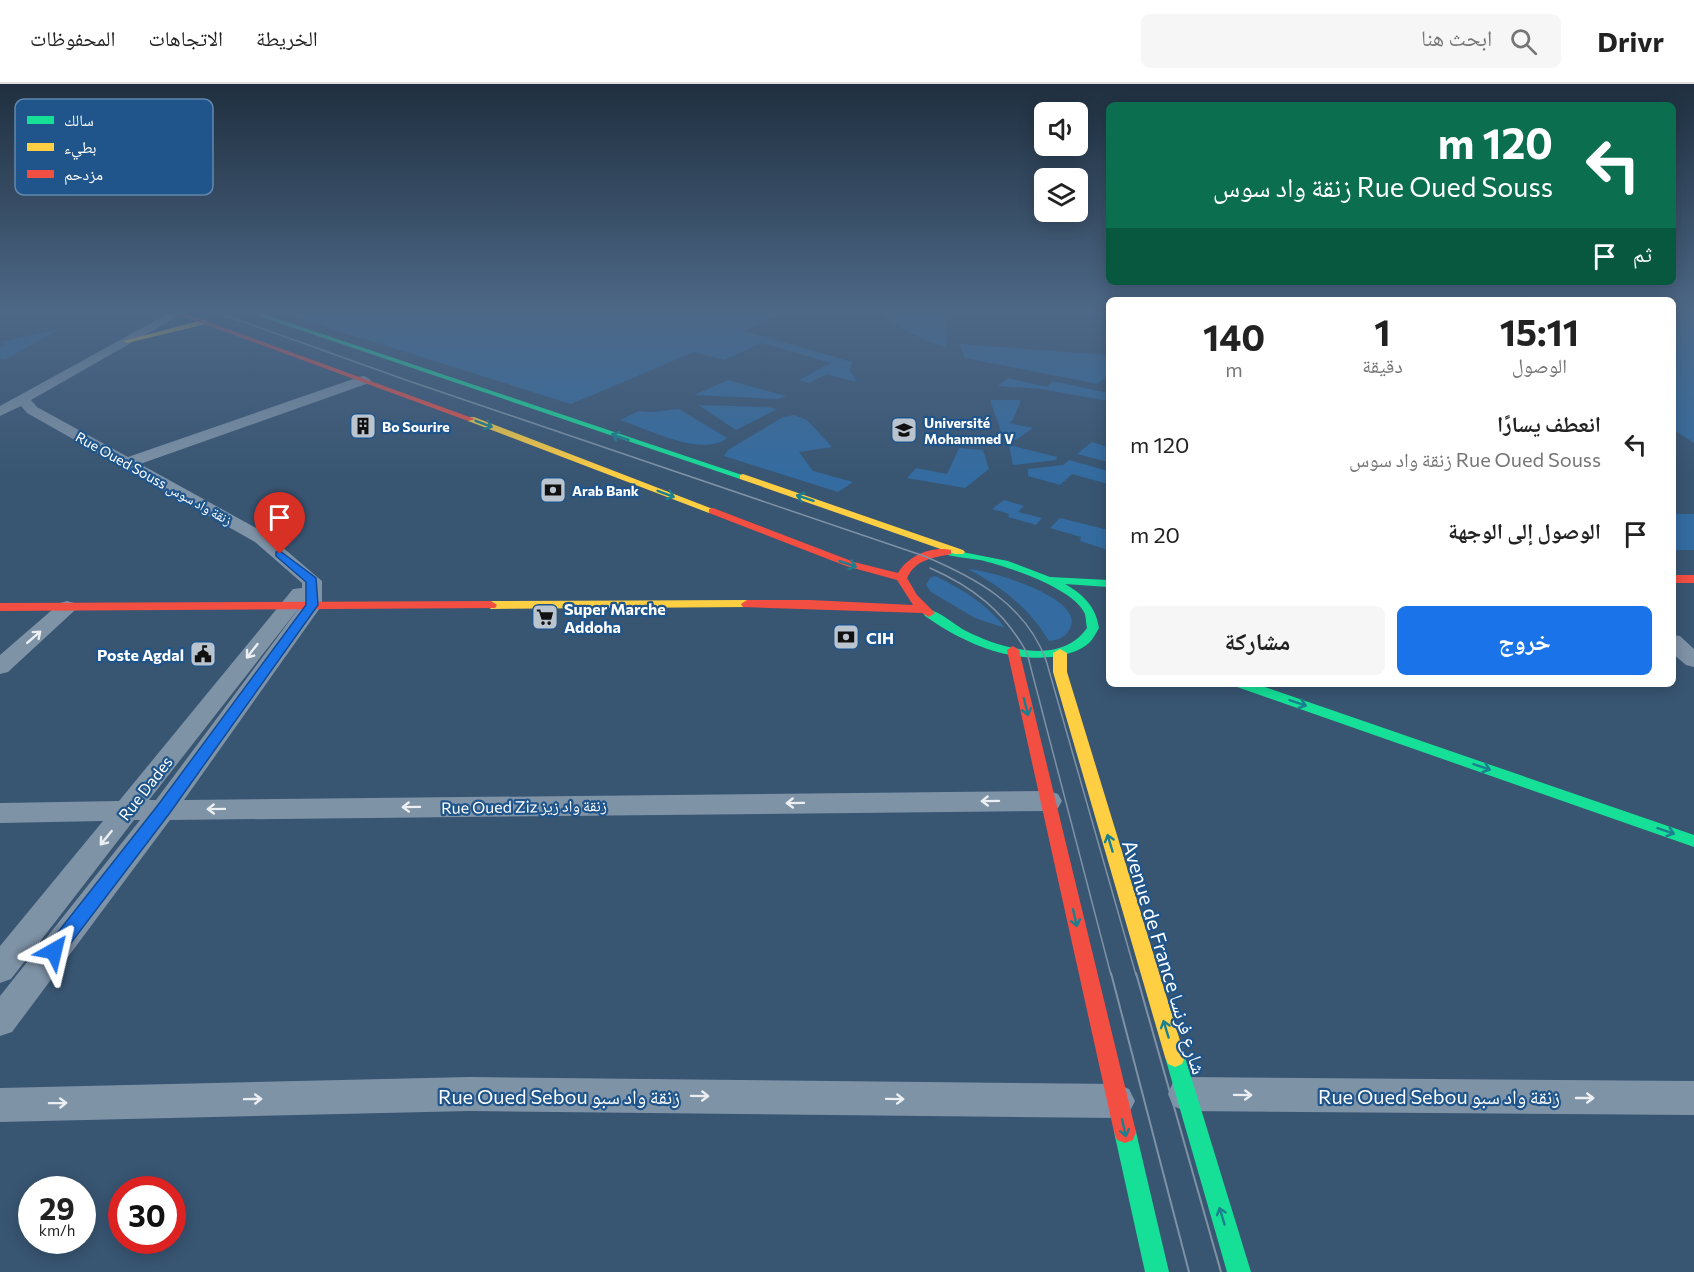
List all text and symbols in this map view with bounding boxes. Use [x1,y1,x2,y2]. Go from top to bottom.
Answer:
search box [1141,14,1561,68]
text: ابحث هنا [1421,24,1492,51]
text: Drivr [1597,24,1664,58]
text: المحفوظات [30,25,115,50]
text: الاتجاهات [148,25,223,50]
text: الخريطة [256,25,318,50]
icon: search [1507,25,1540,58]
legend [15,99,213,195]
map controls [1034,102,1088,222]
button: sound [1034,102,1088,156]
text: سالك [64,110,94,129]
text: 120 m [1438,116,1553,168]
icon: left [1574,126,1652,204]
text: بطيء [64,137,96,160]
text: مزدحم [64,164,103,185]
button: layers [1034,168,1088,222]
text: Rue Oued Souss زنقة واد سوس [1213,170,1553,203]
icon: arrive [1588,240,1621,273]
text: ثم [1633,240,1652,267]
text: 1 [1374,309,1391,353]
text: 15:11 [1500,309,1579,353]
text: 140 [1203,314,1265,358]
text: دقيقة [1362,353,1403,377]
text: الوصول [1512,353,1567,377]
text: m [1225,357,1243,381]
text: انعطف يسارًا [1497,410,1601,437]
building icon: Bo Sourire [348,411,378,441]
place label: Université Mohammed V [924,414,1014,447]
school or university icon: Université Mohammed V [889,415,919,445]
place label: Bo Sourire [382,418,450,435]
one-way arrow [474,419,493,430]
street label: Rue Oued Souss زنقة واد سوس [72,428,235,529]
icon: left [1619,428,1652,461]
one-way arrow [611,430,630,441]
text: 120 m [1130,431,1189,458]
text: Rue Oued Souss زنقة واد سوس [1349,447,1601,471]
bank icon: Arab Bank [538,475,568,505]
place label: Arab Bank [572,482,639,499]
one-way arrow [656,489,675,500]
pin [254,492,305,554]
one-way arrow [796,492,815,503]
icon: arrive [263,501,296,534]
text: الوصول إلى الوجهة [1448,517,1601,544]
icon: arrive [1619,518,1652,551]
text: 20 m [1130,521,1180,548]
one-way arrow [838,559,857,570]
place label: Super Marche Addoha [564,599,666,636]
supermarket icon: Super Marche Addoha [530,602,560,632]
button: مشاركة [1130,606,1385,675]
button: خروج [1397,606,1652,675]
bank icon: CIH [831,622,861,652]
place label: CIH [866,628,894,647]
one-way arrow [26,630,41,644]
public building icon: Poste Agdal [188,639,218,669]
one-way arrow [246,643,259,659]
place label: Poste Agdal [97,645,184,664]
one-way arrow [1020,697,1032,716]
one-way arrow [1288,698,1307,709]
street label: Rue Dades [114,752,176,824]
one-way arrow [1472,762,1491,773]
street label: Rue Oued Ziz زنقة واد زيز [441,795,607,818]
one-way arrow [981,796,1001,807]
one-way arrow [786,797,806,809]
one-way arrow [402,801,422,813]
one-way arrow [207,803,227,815]
one-way arrow [1656,827,1675,838]
one-way arrow [100,829,113,845]
one-way arrow [1104,833,1115,852]
street label: Avenue de France شارع فرنسا [1116,837,1212,1078]
one-way arrow [1070,908,1082,927]
position arrow [22,919,86,983]
one-way arrow [1160,1020,1171,1039]
street label: Rue Oued Sebou زنقة واد سبو [438,1084,680,1109]
street label: Rue Oued Sebou زنقة واد سبو [1318,1084,1560,1109]
one-way arrow [1233,1089,1253,1101]
one-way arrow [690,1091,710,1102]
one-way arrow [1575,1092,1595,1103]
one-way arrow [243,1093,263,1105]
one-way arrow [885,1093,905,1105]
one-way arrow [48,1098,68,1109]
one-way arrow [1118,1118,1130,1137]
speed limit sign: 30 [108,1176,186,1254]
text: 29 [39,1189,75,1226]
one-way arrow [1216,1207,1227,1226]
text: km/h [39,1221,75,1239]

